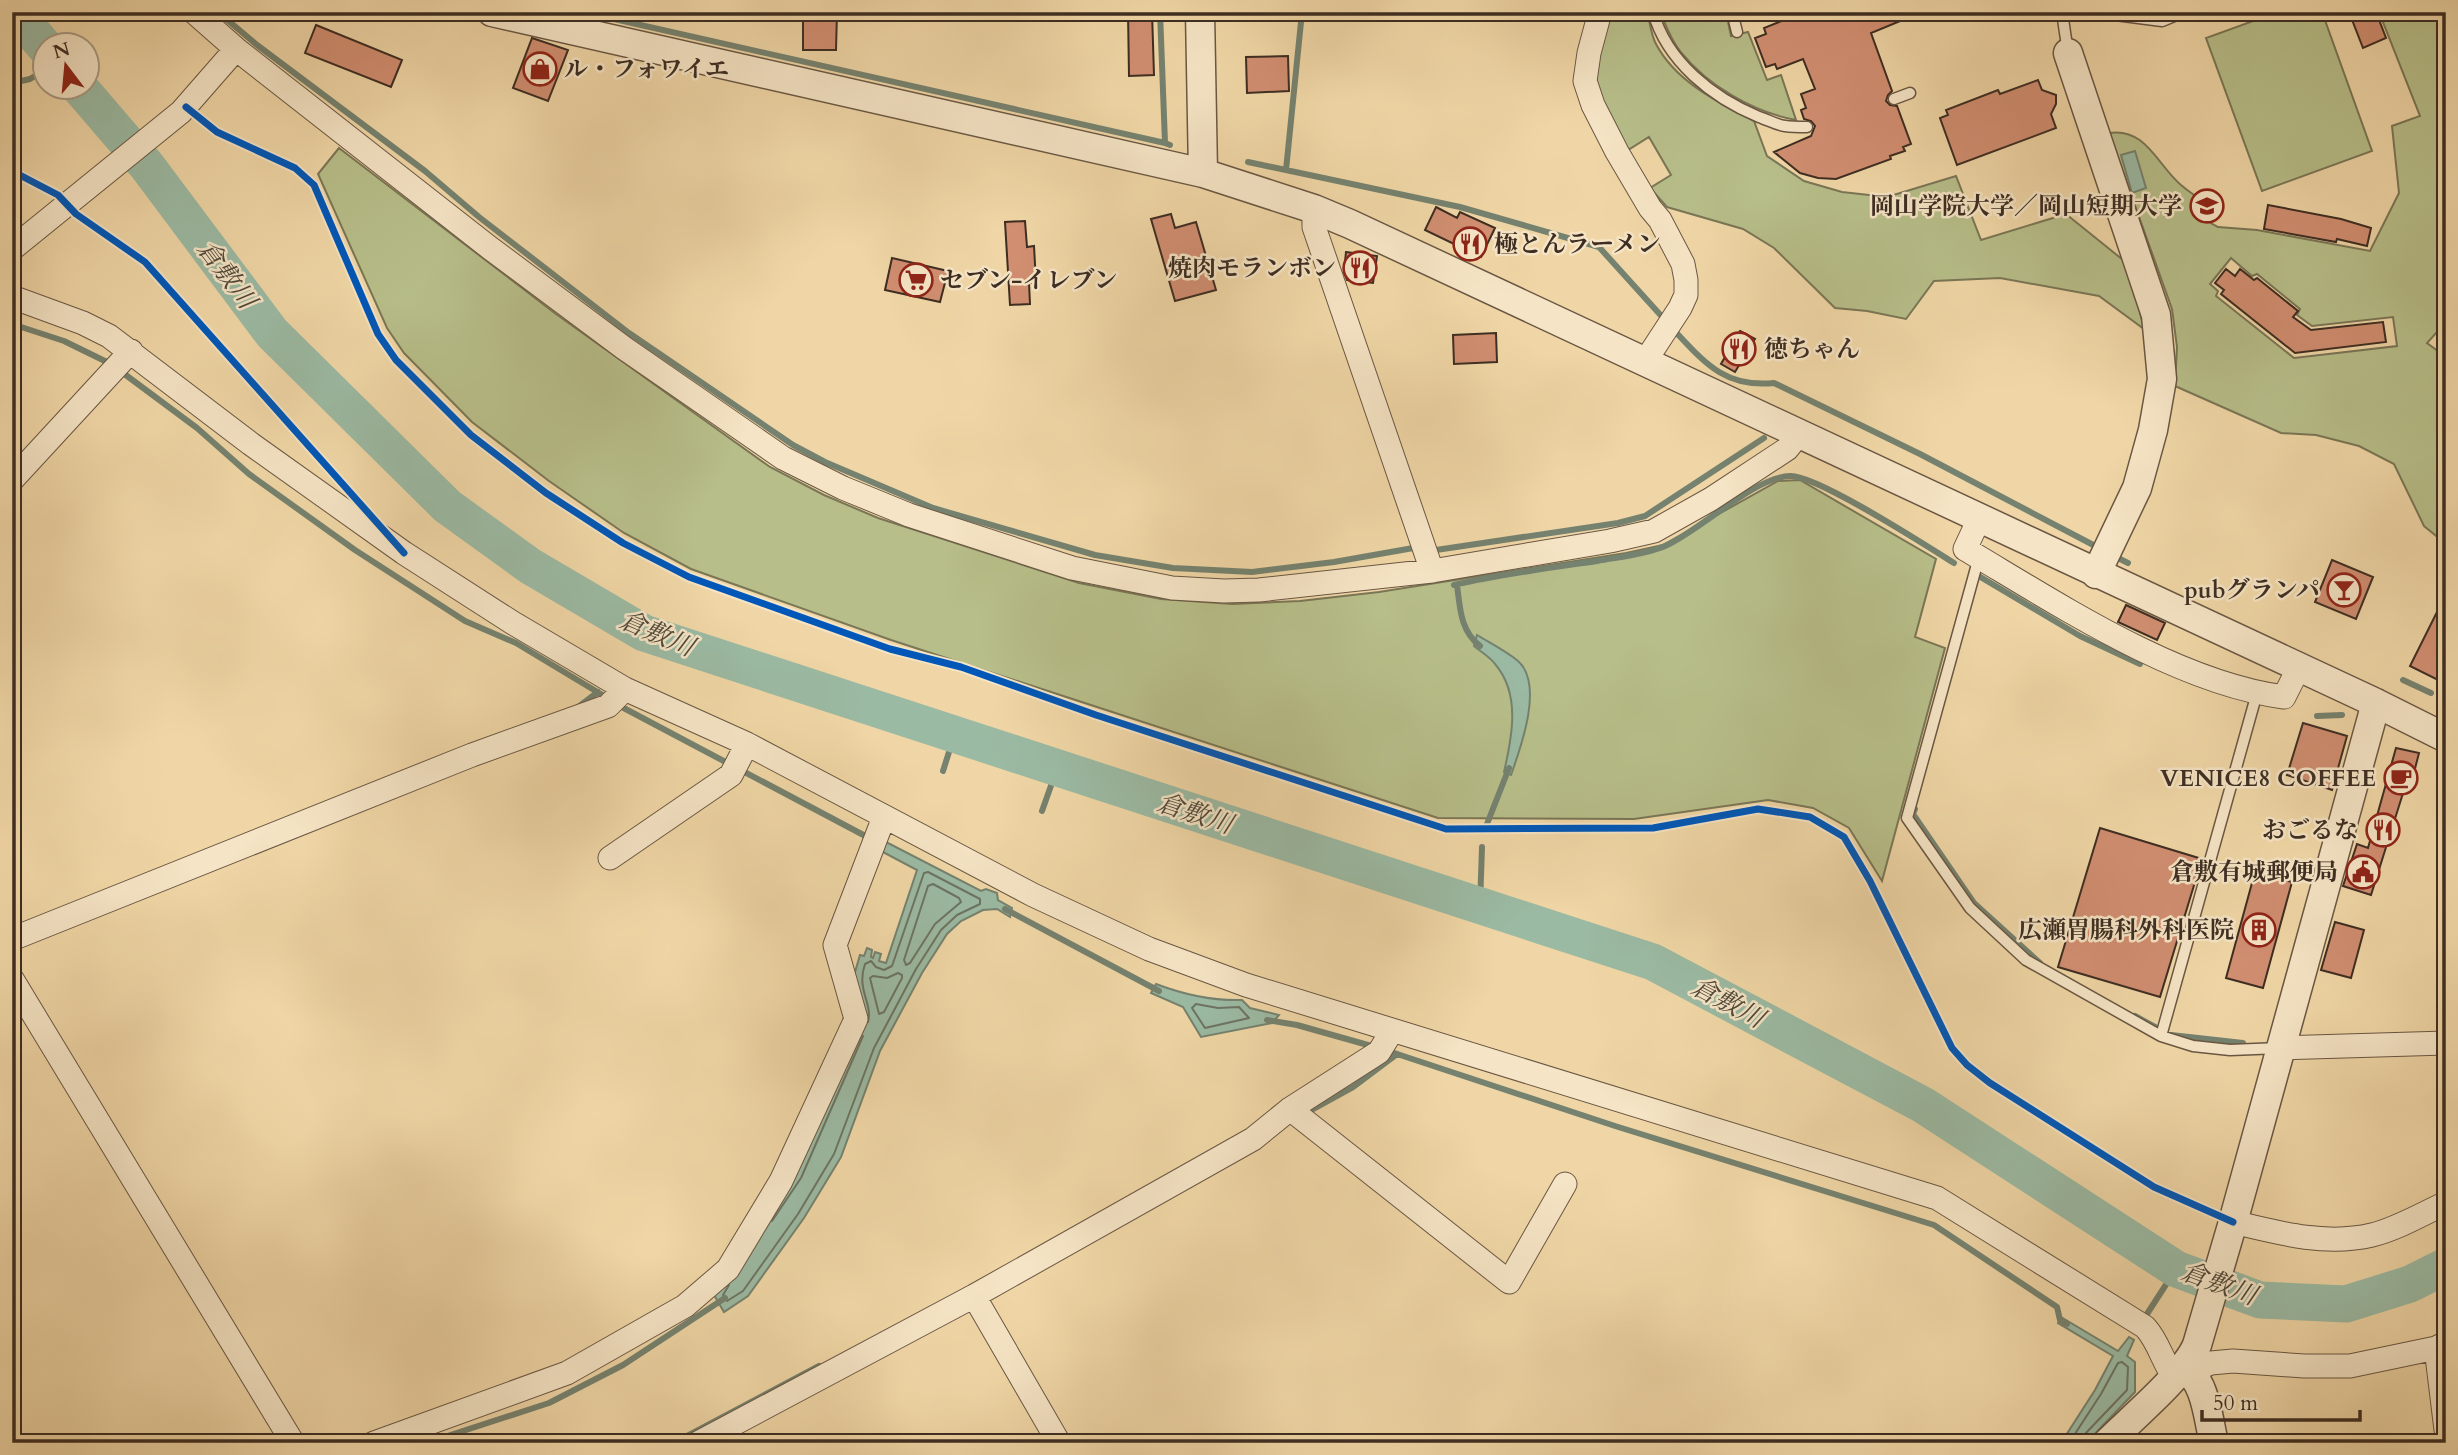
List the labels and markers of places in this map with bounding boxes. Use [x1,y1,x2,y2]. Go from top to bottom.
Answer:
shop icon: ル・フォワイエ [521,50,559,88]
place label: ル・フォワイエ [564,53,729,86]
school or university icon: 岡山学院大学／岡山短期大学 [2188,187,2226,225]
place label: 岡山学院大学／岡山短期大学 [1870,190,2182,223]
restaurant icon: 極とんラーメン [1451,225,1489,263]
place label: 極とんラーメン [1494,228,1661,261]
restaurant icon: 焼肉モランボン [1341,249,1379,287]
place label: 焼肉モランボン [1168,252,1336,285]
supermarket icon: セブン-イレブン [897,261,935,299]
place label: セブン-イレブン [940,264,1117,297]
restaurant icon: 徳ちゃん [1720,330,1758,368]
place label: 徳ちゃん [1764,333,1860,366]
bar icon: pubグランパ [2325,571,2363,609]
place label: pubグランパ [2184,574,2320,607]
cafe icon: VENICE8 COFFEE [2382,759,2420,797]
place label: VENICE8 COFFEE [2160,762,2376,795]
restaurant icon: おごるな [2364,811,2402,849]
place label: おごるな [2262,814,2358,847]
public building icon: 倉敷有城郵便局 [2344,853,2382,891]
place label: 倉敷有城郵便局 [2170,856,2338,889]
building icon: 広瀬胃腸科外科医院 [2240,911,2278,949]
place label: 広瀬胃腸科外科医院 [2018,914,2234,947]

